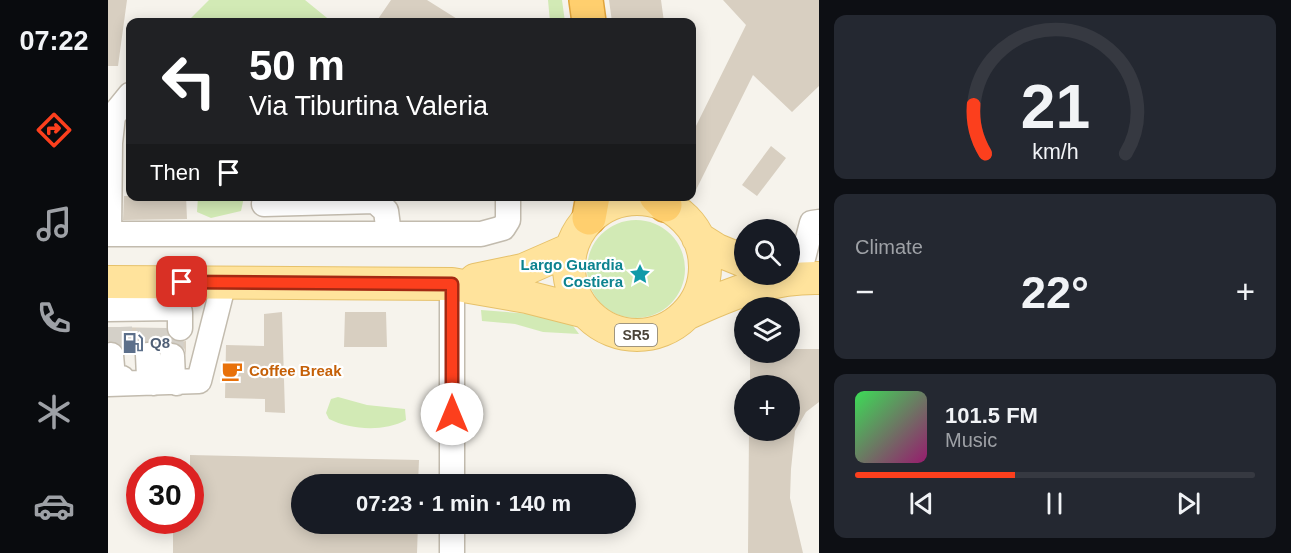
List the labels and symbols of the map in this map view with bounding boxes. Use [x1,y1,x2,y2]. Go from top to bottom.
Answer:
pin [156,256,207,307]
place label: Largo Guardia Costiera [520,256,624,290]
place icon: Largo Guardia Costiera [628,262,652,286]
road number: SR5 [615,324,657,346]
fuel station icon: Q8 [121,331,145,355]
place label: Q8 [150,334,170,351]
cafe icon: Coffee Break [220,359,244,383]
place label: Coffee Break [249,362,342,379]
position arrow [420,382,484,446]
speed limit sign: 30 [126,456,204,534]

